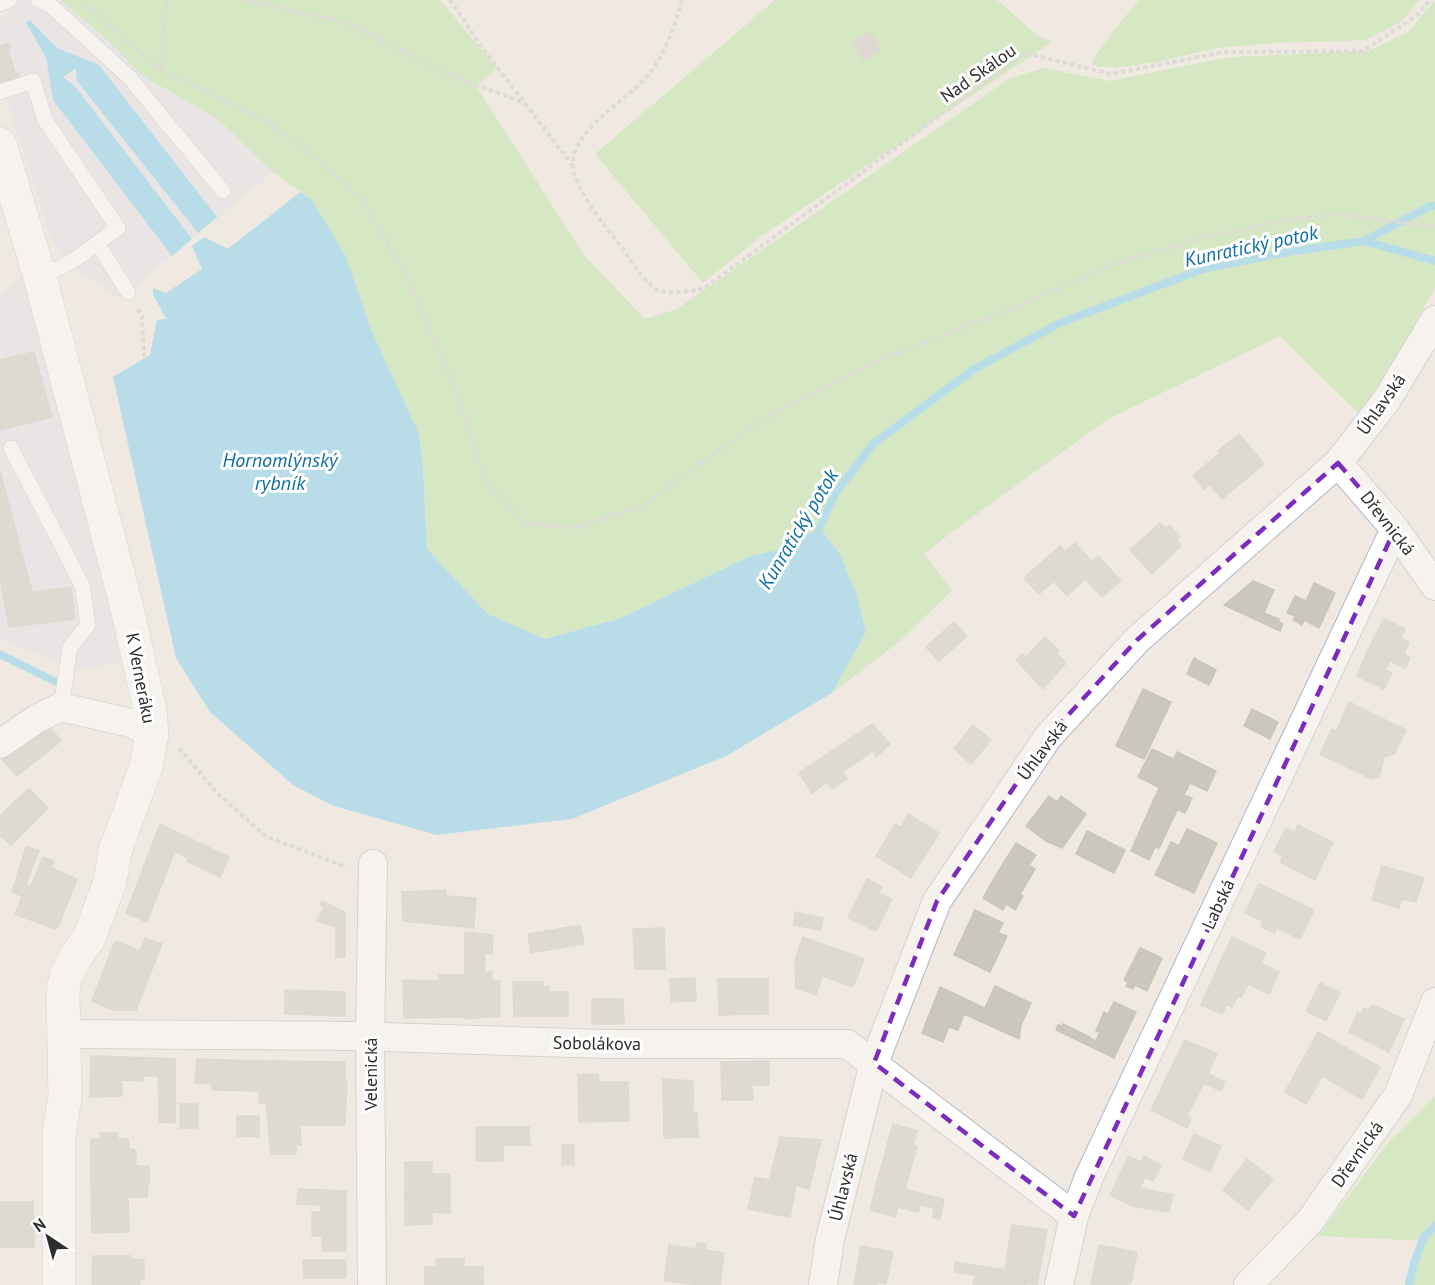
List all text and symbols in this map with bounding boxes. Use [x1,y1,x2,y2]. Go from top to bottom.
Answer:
street label: Nad Skálou [936,39,1020,107]
water label: Kunratický potok [1182,219,1321,273]
street label: Úhlavská [1352,369,1410,439]
water label: Hornomlýnský rybník [222,447,339,496]
water label: Kunratický potok [752,463,845,594]
street label: Dřevnická [1356,486,1420,560]
street label: K Verneráku [121,631,161,725]
street label: Úhlavská [1012,715,1072,785]
street label: Labská [1196,875,1240,933]
street label: Sobolákova [553,1031,641,1055]
street label: Velenická [359,1037,382,1112]
street label: Dřevnická [1326,1116,1388,1192]
street label: Úhlavská [823,1150,863,1224]
north arrow [18,1207,78,1267]
text: N [29,1214,49,1236]

